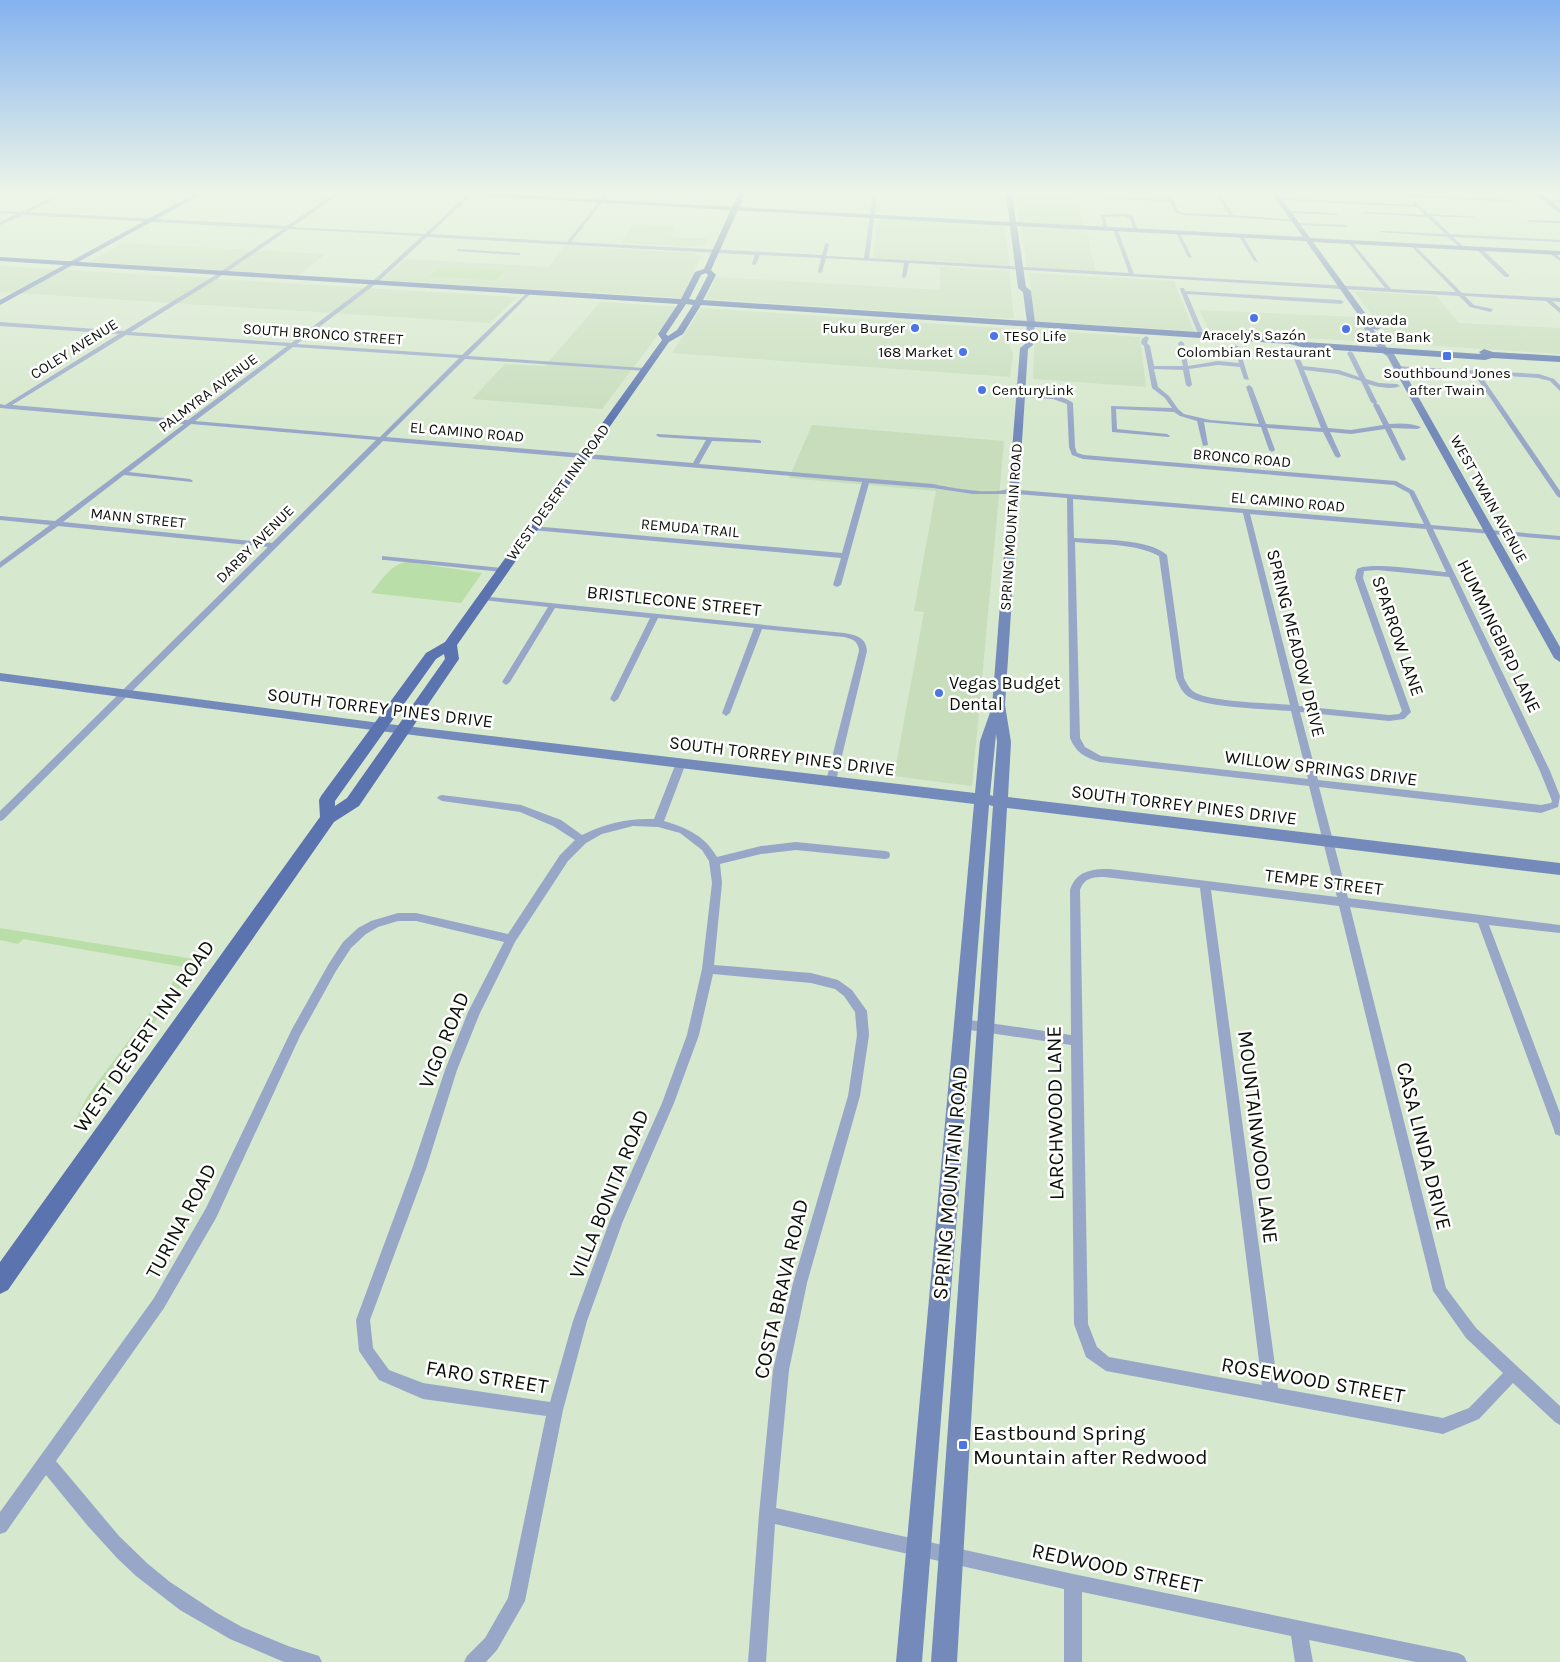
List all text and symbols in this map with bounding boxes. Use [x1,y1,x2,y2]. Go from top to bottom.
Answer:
place label: Nevada State Bank [1356,311,1431,346]
marker: Aracely's Sazón Colombian Restaurant [1248,312,1260,324]
street label: COLEY AVENUE [27,315,121,383]
street label: SOUTH BRONCO STREET [242,319,404,349]
place label: Fuku Burger [822,319,906,337]
marker: Fuku Burger [909,322,921,334]
marker: Nevada State Bank [1340,323,1352,335]
place label: Aracely's Sazón Colombian Restaurant [1177,326,1331,361]
place label: TESO Life [1004,327,1067,345]
marker: TESO Life [988,330,1000,342]
place label: 168 Market [878,343,953,361]
marker: 168 Market [957,346,969,358]
street label: PALMYRA AVENUE [155,350,261,436]
marker: Southbound Jones after Twain [1441,350,1453,362]
place label: Southbound Jones after Twain [1383,364,1511,399]
place label: CenturyLink [992,381,1074,399]
marker: CenturyLink [976,384,988,396]
street label: EL CAMINO ROAD [409,418,525,446]
street label: WEST DESERT INN ROAD [503,420,613,564]
street label: WEST TWAIN AVENUE [1447,432,1531,566]
street label: SPRING MOUNTAIN ROAD [996,443,1026,611]
street label: BRONCO ROAD [1192,445,1292,471]
street label: EL CAMINO ROAD [1230,488,1346,516]
street label: DARBY AVENUE [212,501,298,587]
street label: MANN STREET [90,504,187,532]
street label: REMUDA TRAIL [640,515,740,541]
street label: SPRING MEADOW DRIVE [1262,547,1330,739]
street label: HUMMINGBIRD LANE [1452,556,1546,716]
street label: SPARROW LANE [1367,573,1429,699]
street label: BRISTLECONE STREET [586,581,762,621]
place label: Vegas Budget Dental [949,672,1061,715]
street label: SOUTH TORREY PINES DRIVE [266,683,494,733]
marker: Vegas Budget Dental [933,687,945,699]
street label: SOUTH TORREY PINES DRIVE [668,731,896,781]
street label: WILLOW SPRINGS DRIVE [1223,745,1419,791]
street label: SOUTH TORREY PINES DRIVE [1070,780,1298,830]
street label: TEMPE STREET [1264,864,1384,900]
street label: WEST DESERT INN ROAD [68,935,220,1137]
street label: VIGO ROAD [414,988,474,1092]
street label: LARCHWOOD LANE [1041,1026,1069,1200]
street label: MOUNTAINWOOD LANE [1233,1029,1283,1245]
street label: CASA LINDA DRIVE [1392,1060,1456,1232]
street label: SPRING MOUNTAIN ROAD [928,1065,972,1301]
street label: VILLA BONITA ROAD [564,1106,654,1282]
street label: TURINA ROAD [141,1159,221,1283]
street label: COSTA BRAVA ROAD [749,1197,813,1381]
street label: ROSEWOOD STREET [1219,1352,1407,1408]
street label: FARO STREET [424,1355,550,1399]
place label: Eastbound Spring Mountain after Redwood [973,1421,1208,1469]
marker: Eastbound Spring Mountain after Redwood [957,1439,969,1451]
street label: REDWOOD STREET [1030,1538,1205,1598]

